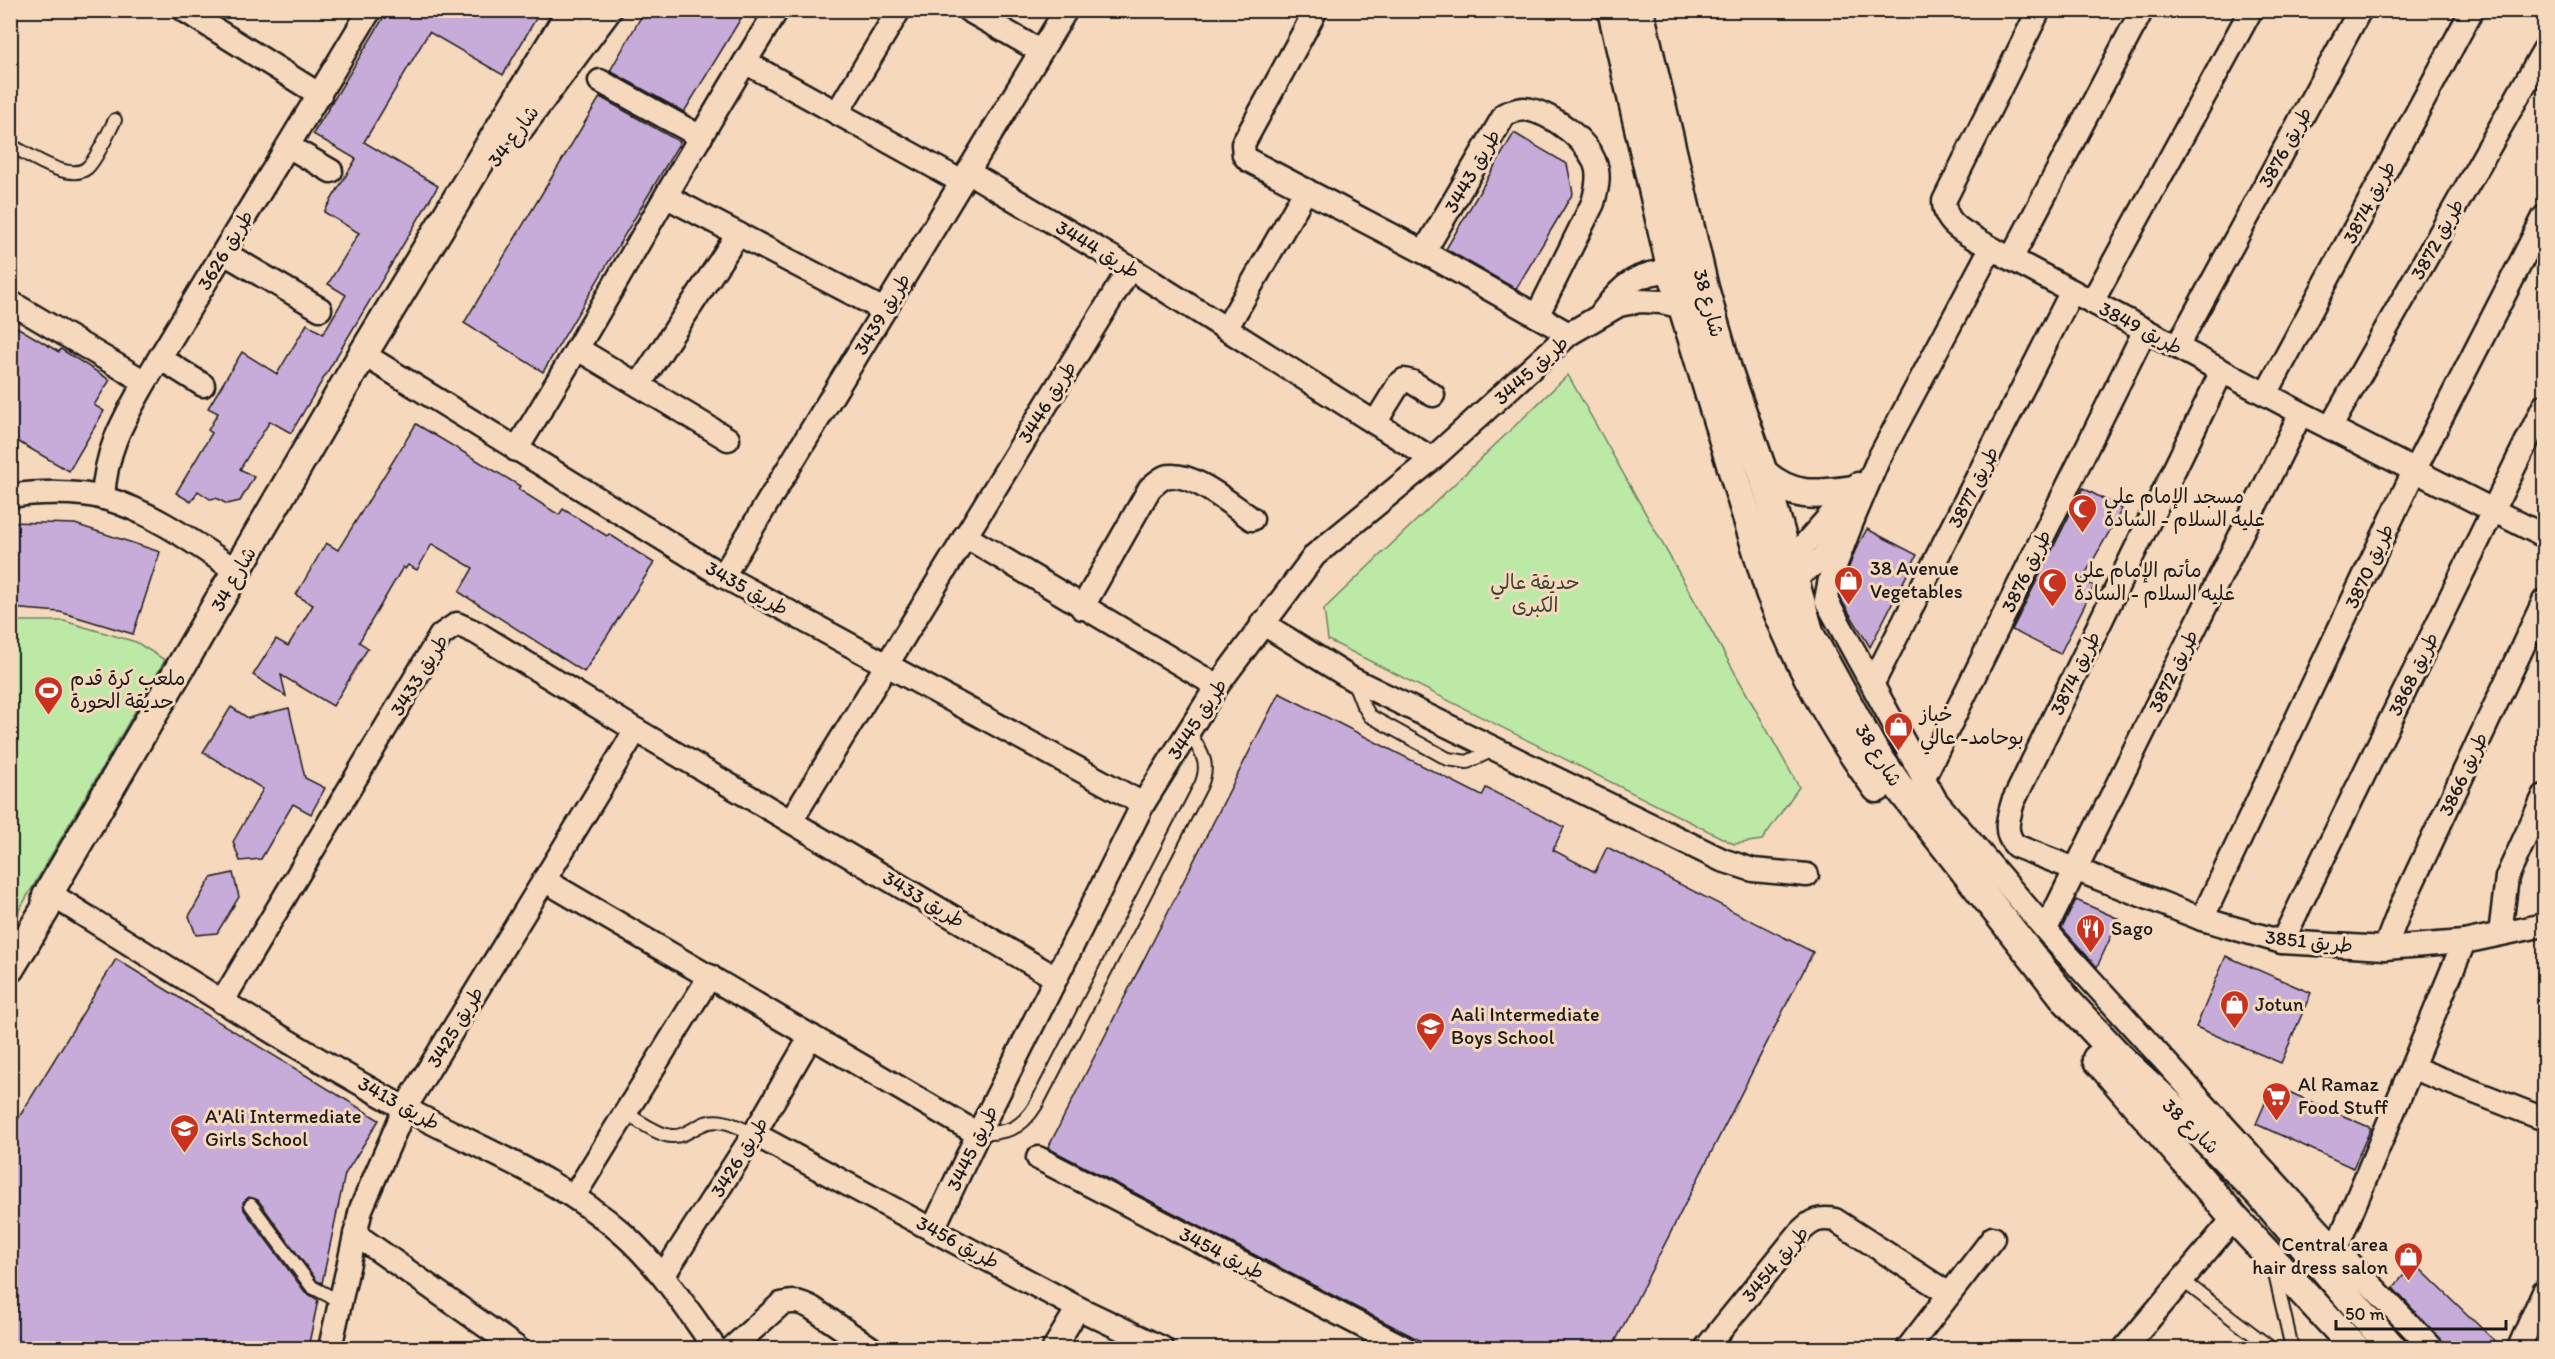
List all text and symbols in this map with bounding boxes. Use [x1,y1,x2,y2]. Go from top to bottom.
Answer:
street label: شارع 34 [482,101,545,173]
street label: طريق 3876 [2253,102,2317,192]
street label: طريق 3443 [1439,125,1505,217]
street label: طريق 3874 [2337,156,2401,248]
street label: طريق 3872 [2405,194,2469,284]
street label: طريق 3626 [192,206,258,294]
street label: طريق 3444 [1052,215,1144,283]
street label: شارع 38 [1686,266,1730,340]
street label: طريق 3439 [848,269,916,359]
street label: طريق 3849 [2095,296,2187,360]
street label: طريق 3445 [1489,330,1573,410]
street label: طريق 3446 [1012,357,1082,447]
street label: طريق 3877 [1942,442,2004,532]
place label: مسجد الإمام علي عليه السلام - السادة [2104,484,2265,534]
mosque icon: مسجد الإمام علي عليه السلام - السادة [2067,492,2099,534]
street label: طريق 3870 [2339,520,2399,612]
street label: طريق 3876 [1996,526,2056,616]
street label: شارع 34 [205,542,263,617]
street label: طريق 3435 [701,555,793,621]
place label: 38 Avenue Vegetables [1870,556,1963,603]
place label: مأتم الإمام علي عليه السلام - السادة [2074,558,2235,608]
shop icon: 38 Avenue Vegetables [1833,564,1865,606]
mosque icon: مأتم الإمام علي عليه السلام - السادة [2037,566,2069,608]
park label: حديقة عالي الكبرى [1490,570,1580,617]
street label: طريق 3872 [2143,626,2203,716]
street label: طريق 3874 [2044,627,2106,719]
street label: طريق 3868 [2383,628,2443,720]
street label: طريق 3433 [385,630,453,720]
place label: ملعب كرة قدم حديقة الحورة [70,666,185,713]
sports icon: ملعب كرة قدم حديقة الحورة [33,674,65,716]
street label: طريق 3445 [1162,674,1232,764]
place label: خباز بوحامد- عالي [1918,702,2024,755]
shop icon: خباز بوحامد- عالي [1883,710,1915,752]
street label: شارع 38 [1849,719,1908,792]
street label: طريق 3866 [2433,728,2493,820]
street label: طريق 3433 [879,865,969,933]
restaurant icon: Sago [2074,912,2106,954]
place label: Sago [2111,916,2153,940]
street label: طريق 3851 [2264,924,2354,958]
street label: طريق 3425 [421,982,489,1072]
shop icon: Jotun [2218,988,2250,1030]
place label: Jotun [2255,992,2304,1016]
place label: Aali Intermediate Boys School [1451,1002,1600,1049]
school or university icon: Aali Intermediate Boys School [1414,1010,1446,1052]
street label: طريق 3413 [354,1071,444,1135]
place label: Al Ramaz Food Stuff [2298,1072,2388,1119]
supermarket icon: Al Ramaz Food Stuff [2261,1080,2293,1122]
street label: شارع 38 [2156,1093,2224,1160]
street label: طريق 3445 [941,1101,1003,1195]
place label: A'Ali Intermediate Girls School [205,1104,361,1151]
school or university icon: A'Ali Intermediate Girls School [168,1112,200,1154]
street label: طريق 3426 [705,1112,773,1202]
street label: طريق 3456 [912,1210,1004,1274]
street label: طريق 3454 [1176,1221,1268,1285]
street label: طريق 3454 [1736,1221,1814,1307]
place label: Central area hair dress salon [2252,1232,2388,1279]
shop icon: Central area hair dress salon [2393,1240,2425,1282]
scale bar [2336,1293,2506,1331]
text: 50 m [2345,1303,2385,1325]

